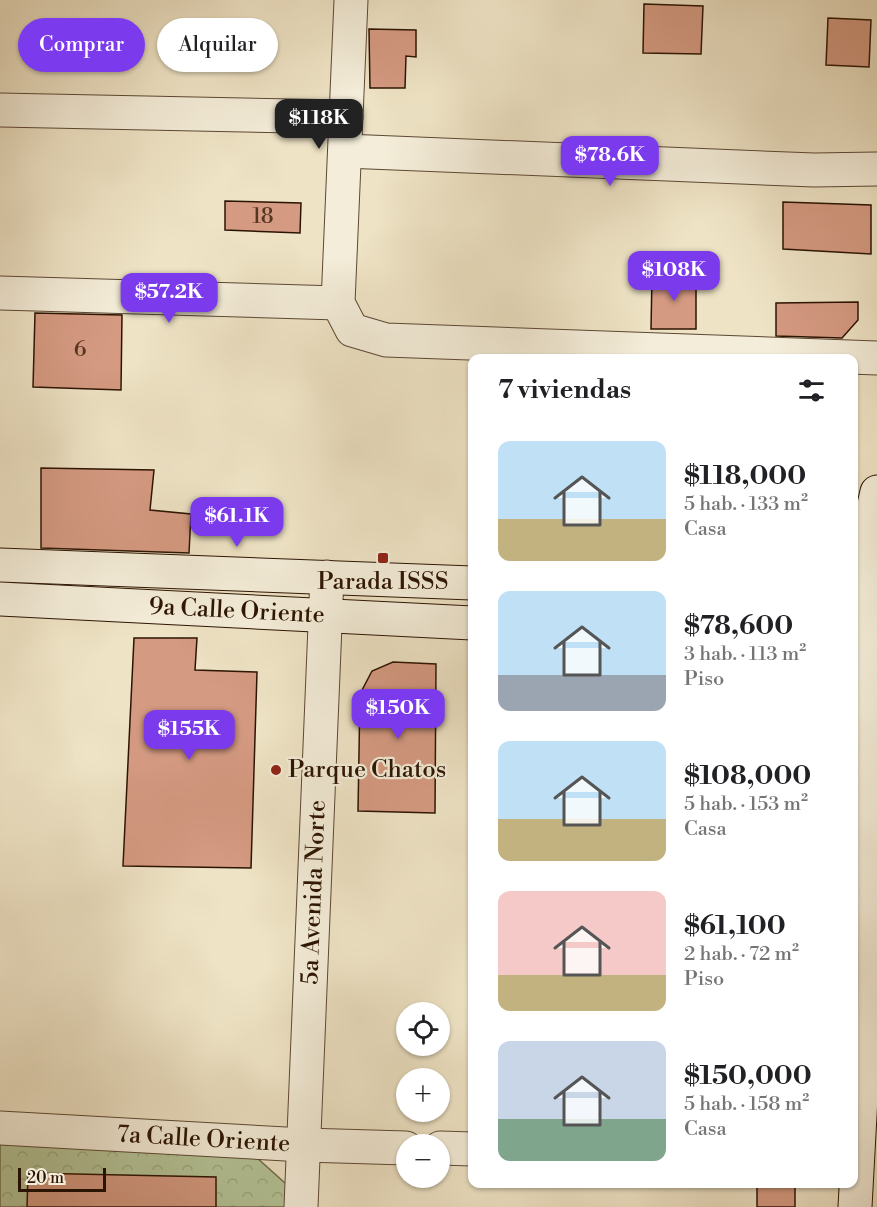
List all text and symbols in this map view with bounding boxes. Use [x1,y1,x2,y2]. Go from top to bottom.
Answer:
chip: Comprar [18,18,145,72]
chip: Alquilar [157,18,278,72]
pin: $118K [277,99,361,150]
text: $118K [289,106,349,131]
pin: $78.6K [561,136,659,187]
text: $78.6K [575,143,645,168]
house number: 18 [252,204,274,230]
pin: $108K [632,251,716,302]
text: $108K [642,258,706,283]
pin: $57.2K [120,273,218,324]
text: $57.2K [135,280,203,305]
house number: 6 [74,337,87,363]
text: 7 viviendas [498,374,631,406]
icon: filters [795,374,828,407]
text: $118,000 [684,460,806,492]
icon: home [546,465,618,537]
text: 5 hab. · 133 m² [684,492,808,517]
pin: $61.1K [188,497,286,548]
text: $61.1K [204,504,270,529]
text: Casa [684,517,727,542]
marker: Parada ISSS [376,551,390,565]
place label: Parada ISSS [317,567,449,597]
street label: 9a Calle Oriente [148,592,325,630]
text: $78,600 [684,610,793,642]
icon: home [546,615,618,687]
text: 3 hab. · 113 m² [684,642,806,667]
text: Piso [684,667,724,692]
pin: $150K [356,689,440,740]
text: $150K [366,696,430,721]
pin: $155K [147,710,231,761]
text: $155K [158,717,220,742]
place label: Parque Chatos [288,755,446,785]
text: $108,000 [684,760,811,792]
marker: Parque Chatos [269,763,283,777]
icon: home [546,765,618,837]
text: 5 hab. · 153 m² [684,792,808,817]
street label: 5a Avenida Norte [295,799,333,985]
text: Casa [684,817,727,842]
text: $61,100 [684,910,786,942]
icon: home [546,915,618,987]
text: 2 hab. · 72 m² [684,942,799,967]
text: Piso [684,967,724,992]
map controls [396,1002,450,1188]
button: locate [396,1002,450,1056]
text: $150,000 [684,1060,812,1092]
icon: home [546,1065,618,1137]
button: + [396,1068,450,1122]
text: 5 hab. · 158 m² [684,1092,809,1117]
text: Casa [684,1117,727,1142]
street label: 7a Calle Oriente [116,1120,291,1159]
button: − [396,1134,450,1188]
scale bar [18,1165,106,1192]
text: 20 m [27,1168,64,1188]

